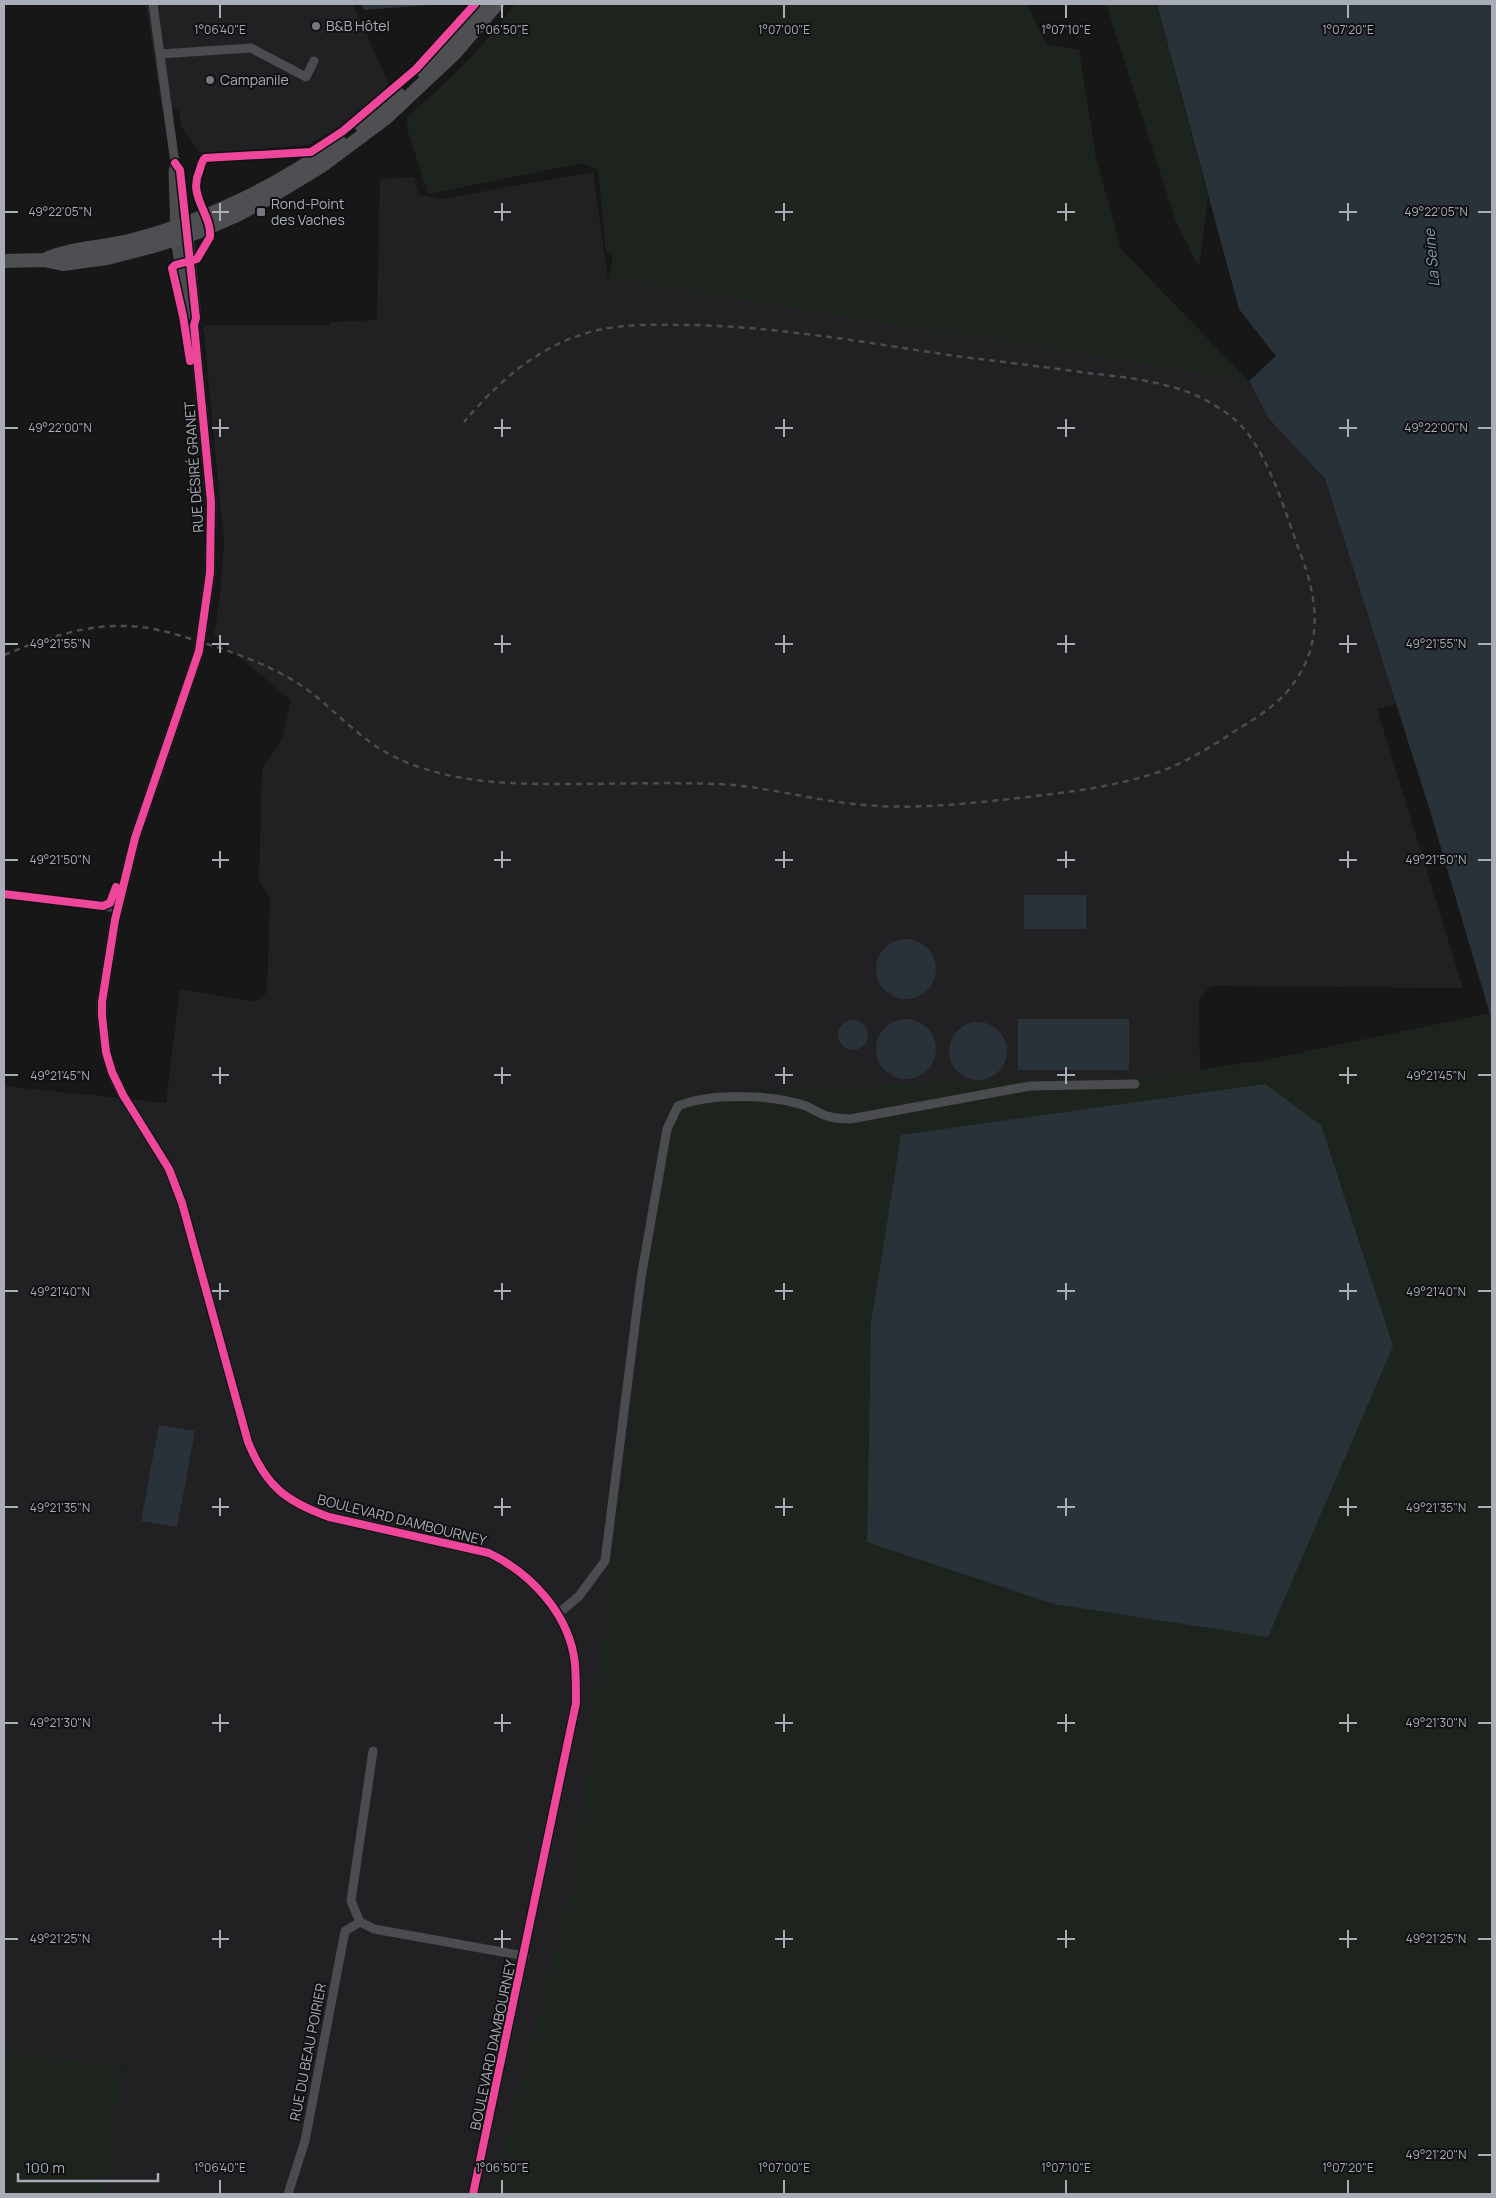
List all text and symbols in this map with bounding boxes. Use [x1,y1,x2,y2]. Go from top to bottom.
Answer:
place label: B&B Hôtel [326,16,390,35]
marker: B&B Hôtel [310,20,322,32]
text: 1°06'40"E [194,21,246,38]
text: 1°06'50"E [475,21,529,38]
text: 1°07'00"E [758,21,810,38]
text: 1°07'10"E [1041,21,1091,38]
text: 1°07'20"E [1322,21,1374,38]
place label: Campanile [220,70,289,89]
marker: Campanile [204,74,216,86]
place label: Rond-Point des Vaches [271,194,345,229]
text: 49°22'05"N [28,203,92,220]
text: 49°22'05"N [1404,203,1468,220]
marker: Rond-Point des Vaches [255,206,267,218]
water label: La Seine [1418,227,1444,288]
street label: RUE DÉSIRÉ GRANET [179,400,208,533]
text: 49°22'00"N [28,419,92,436]
text: 49°22'00"N [1404,419,1468,436]
text: 49°21'55"N [30,635,90,652]
text: 49°21'55"N [1406,635,1466,652]
text: 49°21'50"N [29,851,91,868]
text: 49°21'50"N [1405,851,1467,868]
text: 49°21'45"N [30,1067,90,1084]
text: 49°21'45"N [1406,1067,1466,1084]
text: 49°21'40"N [30,1283,90,1300]
text: 49°21'40"N [1406,1283,1466,1300]
street label: BOULEVARD DAMBOURNEY [316,1489,489,1550]
text: 49°21'35"N [30,1499,90,1516]
text: 49°21'35"N [1406,1499,1466,1516]
text: 49°21'30"N [30,1714,90,1731]
text: 49°21'30"N [1406,1714,1466,1731]
text: 49°21'25"N [30,1930,90,1947]
text: 49°21'25"N [1406,1930,1466,1947]
street label: BOULEVARD DAMBOURNEY [465,1958,520,2132]
street label: RUE DU BEAU POIRIER [285,1981,330,2122]
text: 49°21'20"N [1406,2146,1466,2163]
scale bar [18,2150,158,2182]
text: 100 m [25,2157,65,2178]
text: 1°06'40"E [194,2159,246,2176]
text: 1°06'50"E [475,2159,529,2176]
text: 1°07'00"E [758,2159,810,2176]
text: 1°07'10"E [1041,2159,1091,2176]
text: 1°07'20"E [1322,2159,1374,2176]

